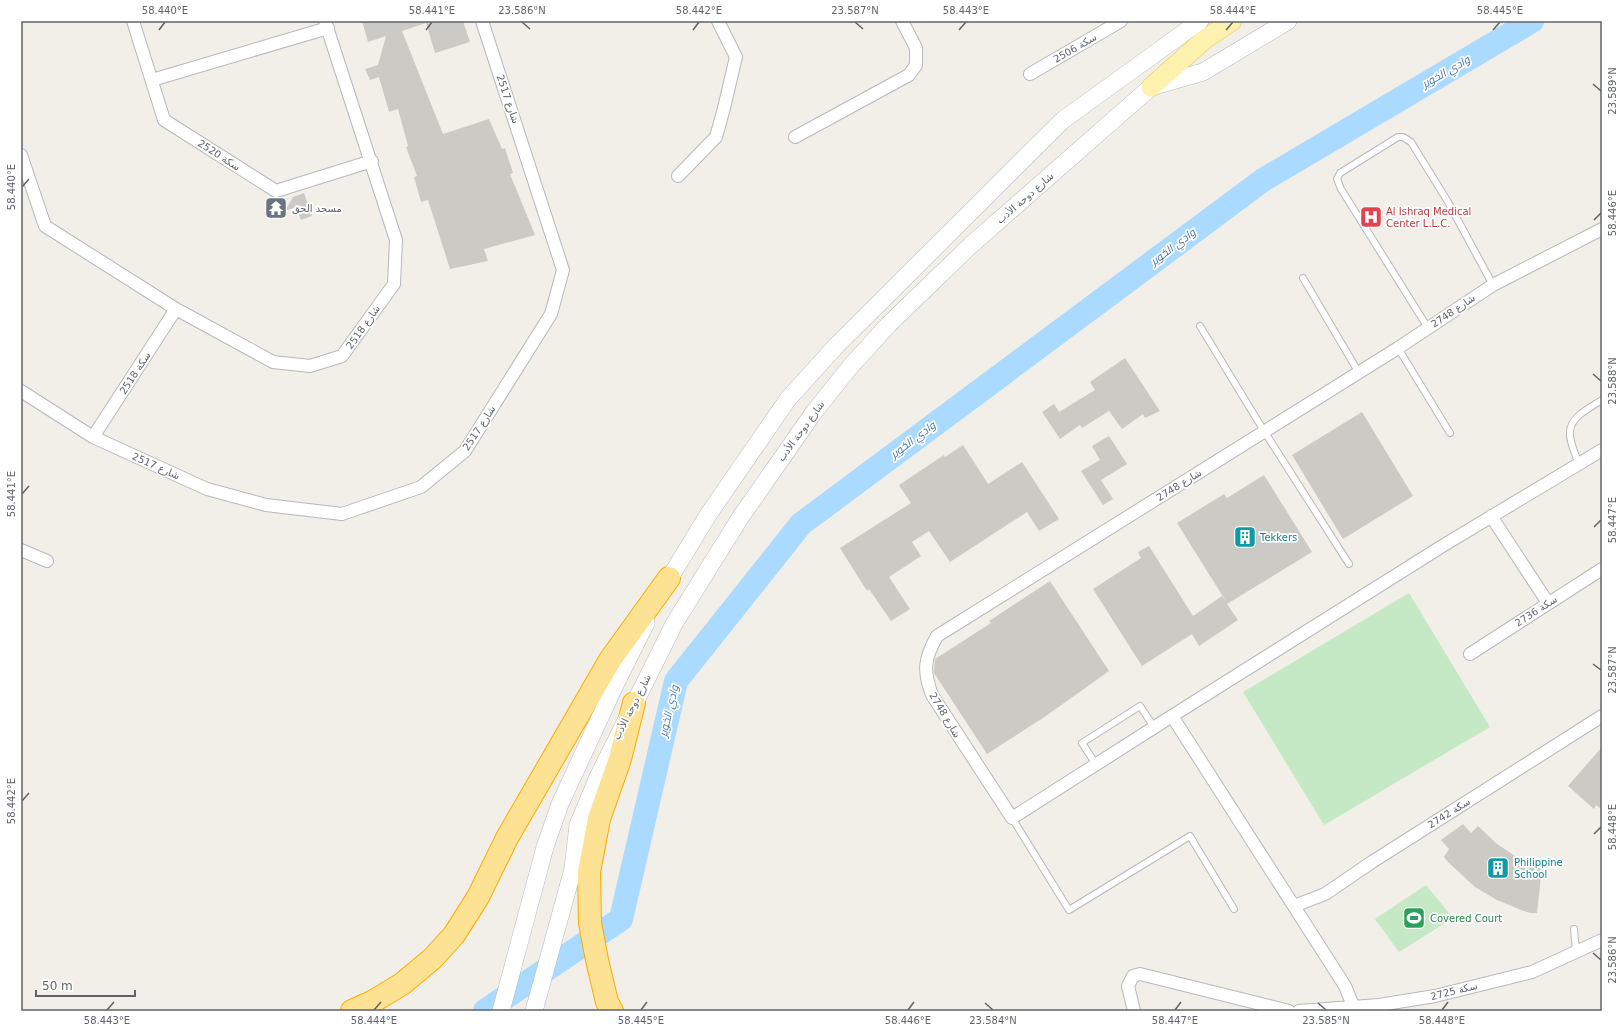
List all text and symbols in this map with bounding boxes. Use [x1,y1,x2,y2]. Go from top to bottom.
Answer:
text: 58.440°E [142,5,188,16]
text: 58.441°E [409,5,455,16]
text: 23.586°N [498,5,546,16]
text: 58.442°E [676,5,722,16]
text: 23.587°N [831,5,879,16]
text: 58.443°E [943,5,989,16]
text: 58.444°E [1210,5,1256,16]
text: 58.445°E [1477,5,1523,16]
street label: سكة 2506 [1052,31,1098,65]
water label: وادي الخوير [1418,53,1474,94]
text: 23.589°N [1607,67,1618,115]
street label: 2517 شارع [494,73,521,125]
street label: سكة 2520 [196,137,242,173]
text: 58.440°E [6,164,17,210]
street label: شارع دوحة الأدب [994,170,1056,226]
text: 58.446°E [1607,190,1618,236]
temple icon: مسجد الحق [263,195,289,221]
place label: مسجد الحق [292,203,342,214]
hospital icon: Al Ishraq Medical Center L.L.C. [1358,204,1384,230]
place label: Al Ishraq Medical Center L.L.C. [1386,206,1471,229]
water label: وادي الخوير [1146,225,1200,271]
street label: شارع 2748 [1429,292,1478,331]
street label: 2518 شارع [344,303,383,352]
street label: سكة 2518 [117,350,153,396]
text: 23.588°N [1607,357,1618,405]
street label: شارع دوحة الأدب [775,398,827,464]
street label: 2517 شارع [461,404,498,453]
water label: وادي الخوير [886,418,940,464]
street label: 2517 شارع [130,451,181,482]
street label: شارع 2748 [1155,467,1204,504]
text: 58.441°E [6,471,17,517]
text: 58.447°E [1607,497,1618,543]
building icon: Tekkers [1232,524,1258,550]
place label: Tekkers [1259,532,1297,543]
street label: سكة 2736 [1513,593,1559,629]
text: 23.587°N [1607,646,1618,694]
street label: شارع دوحة الأدب [610,672,654,742]
water label: وادي الخوير [656,683,683,741]
street label: شارع 2748 [926,690,963,740]
text: 58.442°E [6,778,17,824]
street label: سكة 2742 [1426,796,1472,830]
text: 58.448°E [1607,804,1618,850]
building icon: Philippine School [1485,855,1511,881]
place label: Philippine School [1514,857,1563,880]
sports icon: Covered Court [1401,905,1427,931]
place label: Covered Court [1430,913,1502,924]
text: 23.586°N [1607,936,1618,984]
scale bar [36,972,135,998]
text: 50 m [42,979,73,993]
street label: سكة 2725 [1429,980,1479,1002]
text: 58.443°E [84,1015,130,1026]
text: 58.444°E [351,1015,397,1026]
text: 58.445°E [618,1015,664,1026]
text: 58.446°E [885,1015,931,1026]
text: 23.584°N [969,1015,1017,1026]
text: 58.447°E [1152,1015,1198,1026]
text: 23.585°N [1302,1015,1350,1026]
text: 58.448°E [1419,1015,1465,1026]

